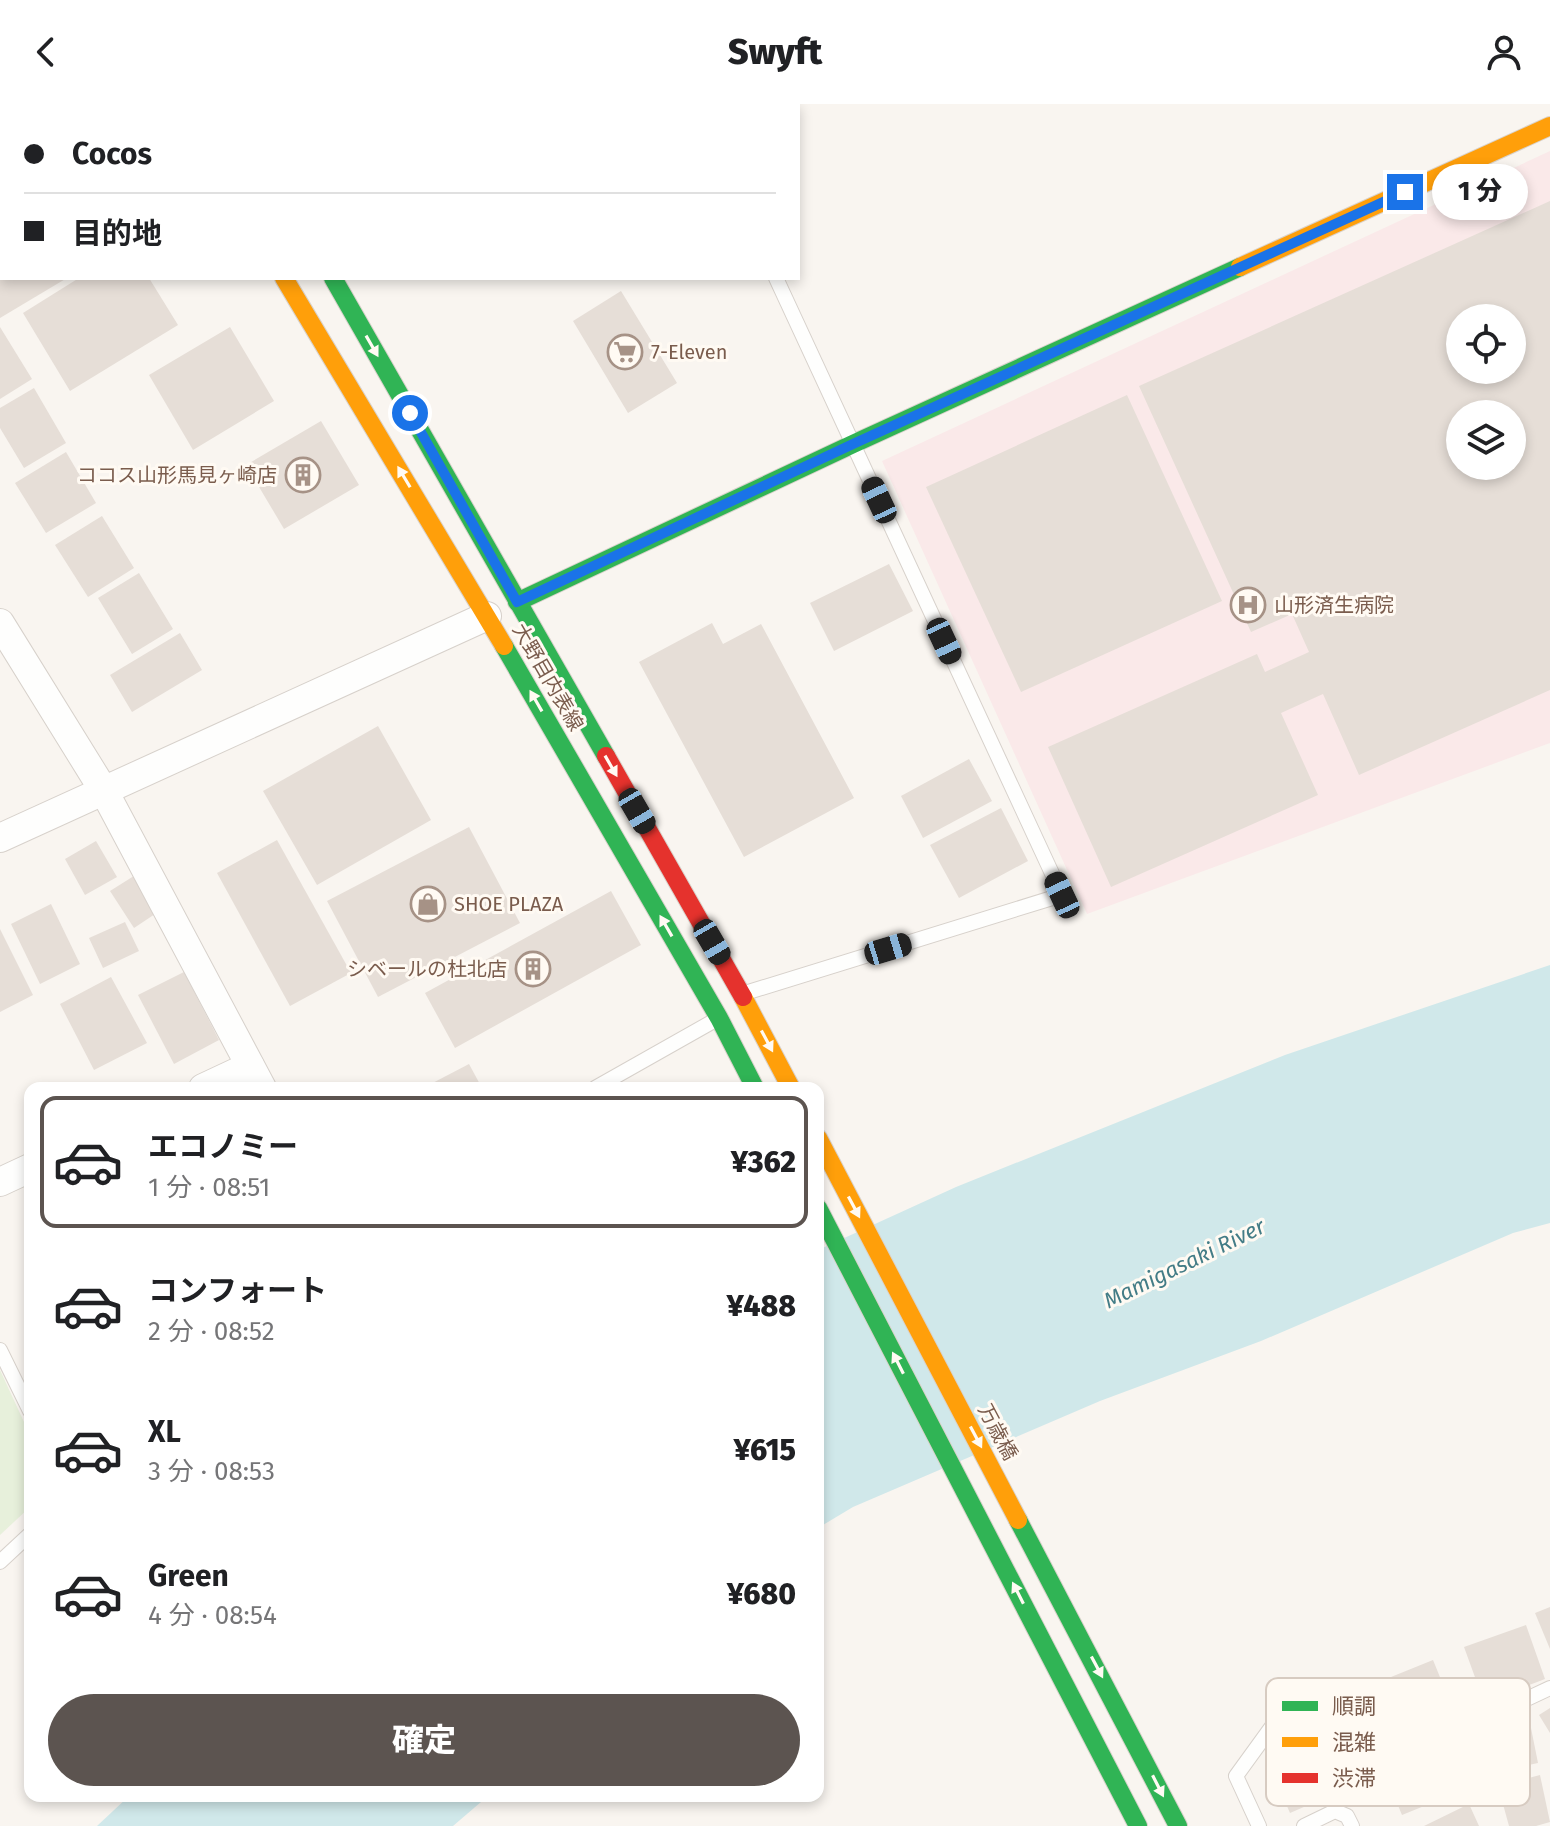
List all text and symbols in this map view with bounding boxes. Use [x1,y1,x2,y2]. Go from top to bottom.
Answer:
icon: back [24,30,68,74]
text: Swyft [728,30,822,74]
icon: person [1482,30,1526,74]
text: Cocos [72,136,152,172]
callout: 1 分 [1433,164,1529,220]
route end [1387,174,1423,210]
text: 1 分 [1458,176,1502,207]
text: 目的地 [72,216,162,252]
map controls [1446,304,1526,480]
button: locate [1446,304,1526,384]
supermarket icon: 7-Eleven [606,333,644,371]
one-way arrow [365,335,379,357]
place label: 7-Eleven [651,340,727,364]
route start [392,395,428,431]
button: layers [1446,400,1526,480]
building icon: ココス山形馬見ヶ崎店 [284,456,322,494]
place label: ココス山形馬見ヶ崎店 [77,463,277,487]
one-way arrow [397,466,411,488]
car [858,473,900,527]
hospital icon: 山形済生病院 [1229,586,1267,624]
place label: 山形済生病院 [1274,593,1394,617]
car [923,614,965,668]
street label: 大野目内表線 [508,619,588,735]
one-way arrow [529,690,543,712]
one-way arrow [604,755,618,777]
car [615,784,659,838]
car [1041,868,1083,922]
shop icon: SHOE PLAZA [409,885,447,923]
place label: SHOE PLAZA [454,892,564,916]
one-way arrow [659,915,673,937]
car [690,915,734,969]
car [862,931,914,967]
building icon: シベールの杜北店 [514,950,552,988]
place label: シベールの杜北店 [347,957,507,981]
one-way arrow [760,1030,773,1053]
icon: car [52,1126,124,1198]
text: エコノミー [148,1129,298,1165]
text: ¥362 [731,1144,796,1180]
text: 1 分 · 08:51 [148,1172,270,1203]
one-way arrow [848,1196,861,1219]
water label: Mamigasaki River [1099,1213,1270,1314]
icon: car [52,1270,124,1342]
text: コンフォート [148,1273,327,1309]
text: ¥488 [727,1288,796,1324]
text: 2 分 · 08:52 [148,1316,275,1347]
one-way arrow [892,1351,905,1374]
street label: 万歳橋 [973,1400,1023,1464]
icon: car [52,1414,124,1486]
text: XL [148,1414,181,1450]
one-way arrow [969,1426,982,1449]
text: ¥615 [734,1432,796,1468]
text: 3 分 · 08:53 [148,1456,275,1487]
icon: car [52,1558,124,1630]
text: Green [148,1558,229,1594]
text: ¥680 [727,1576,796,1612]
one-way arrow [1012,1582,1025,1605]
text: 4 分 · 08:54 [148,1600,277,1631]
one-way arrow [1090,1656,1103,1679]
legend [1266,1678,1530,1806]
text: 順調 [1332,1693,1376,1720]
button: 確定 [48,1694,800,1786]
text: 混雑 [1332,1729,1376,1756]
text: 渋滞 [1332,1765,1376,1792]
one-way arrow [1152,1775,1165,1798]

